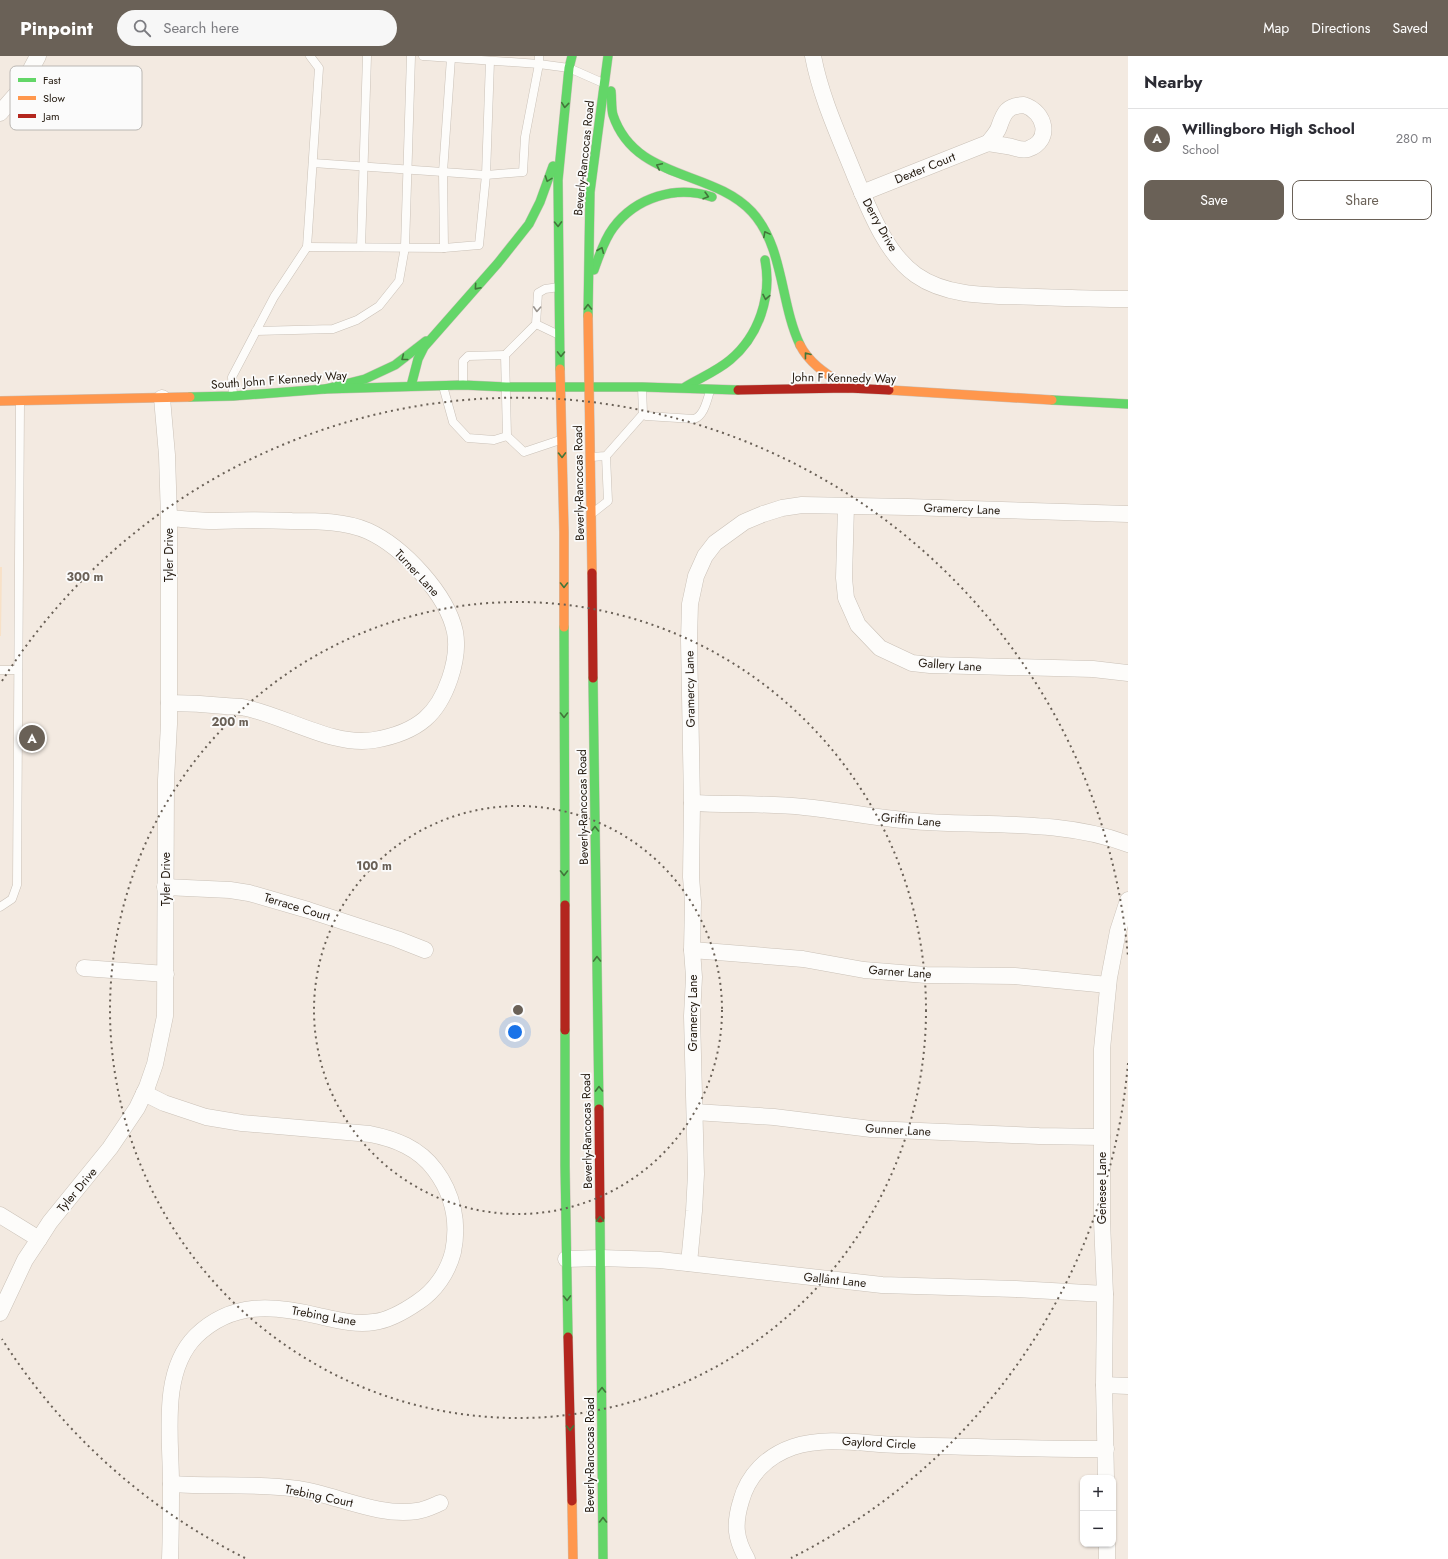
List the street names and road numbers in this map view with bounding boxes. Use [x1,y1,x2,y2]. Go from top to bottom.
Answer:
street label: Beverly-Rancocas Road [569,100,599,216]
street label: Dexter Court [892,148,958,188]
street label: Derry Drive [858,195,902,255]
street label: South John F Kennedy Way [210,366,348,394]
street label: John F Kennedy Way [790,368,897,388]
street label: Beverly-Rancocas Road [569,425,589,541]
street label: Gramercy Lane [923,499,1001,519]
street label: Tyler Drive [160,528,178,582]
street label: Turner Lane [390,545,444,601]
street label: Gramercy Lane [680,650,700,728]
street label: Gallery Lane [918,654,982,676]
street label: Beverly-Rancocas Road [573,749,593,865]
street label: Griffin Lane [880,808,942,832]
street label: Tyler Drive [157,852,175,906]
street label: Terrace Court [262,888,332,926]
street label: Garner Lane [868,961,932,983]
street label: Gramercy Lane [684,975,702,1051]
street label: Beverly-Rancocas Road [577,1073,597,1189]
street label: Gunner Lane [865,1119,931,1141]
street label: Genesee Lane [1093,1152,1111,1224]
street label: Tyler Drive [53,1164,101,1216]
street label: Gallant Lane [803,1268,867,1292]
street label: Trebing Lane [290,1301,358,1331]
street label: Beverly-Rancocas Road [581,1397,599,1513]
street label: Gaylord Circle [842,1432,916,1454]
street label: Trebing Court [283,1480,355,1512]

